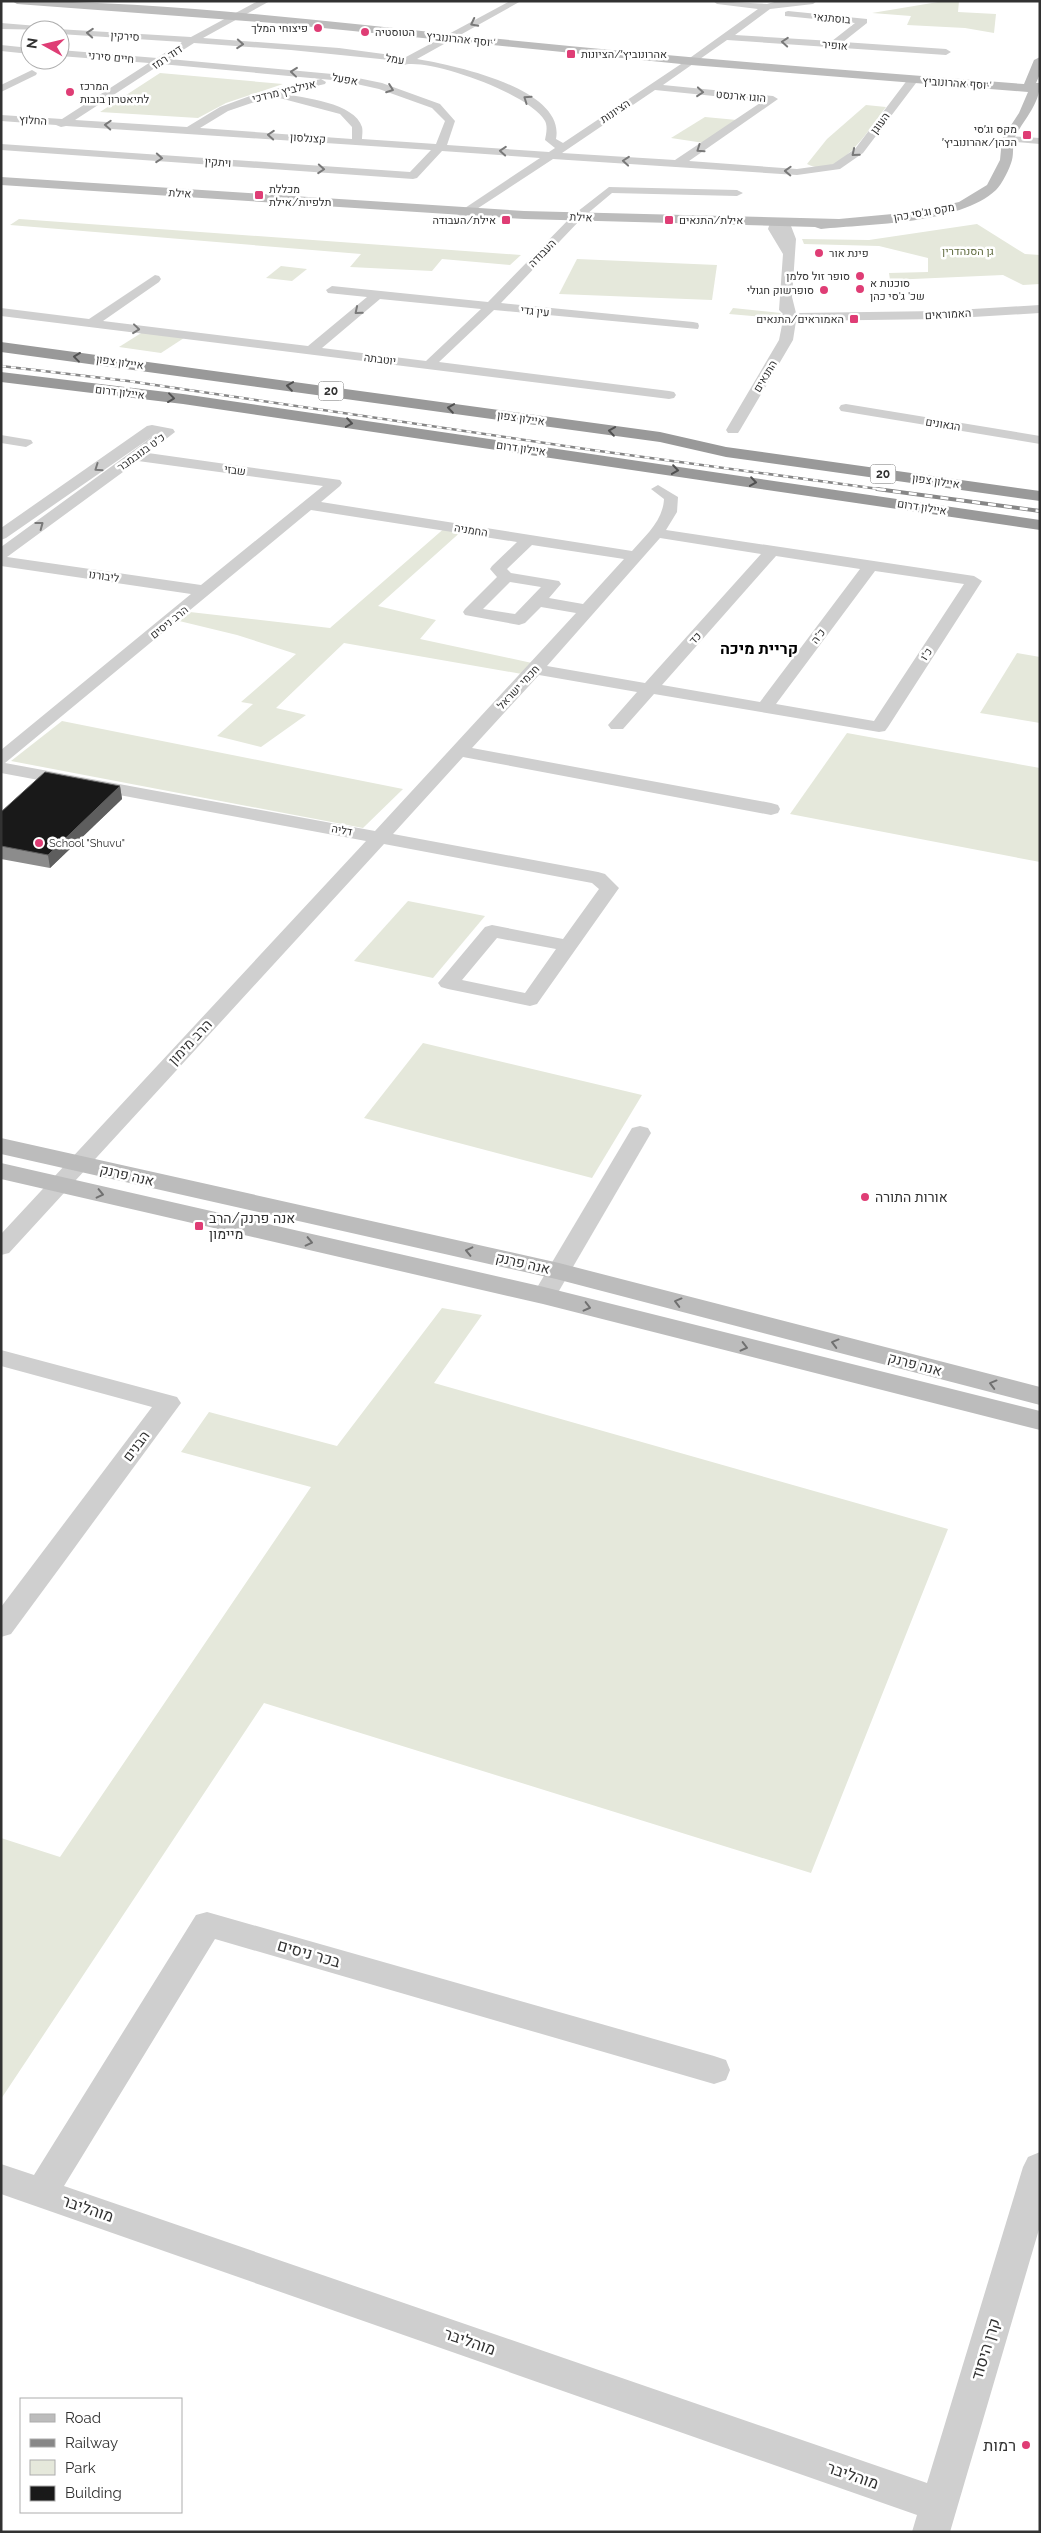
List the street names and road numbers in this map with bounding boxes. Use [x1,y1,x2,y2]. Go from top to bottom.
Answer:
street label: בוסתנאי [813,10,851,27]
street label: סירקין [110,29,140,44]
street label: יוסף אהרונוביץ' [426,29,496,50]
street label: אופיר [822,38,848,53]
street label: דוד רמז [150,42,185,72]
street label: חיים סירני [87,49,135,66]
street label: עמל [385,52,405,67]
street label: אפעל [331,71,359,88]
street label: יוסף אהרונוביץ' [922,75,992,92]
street label: אנילביץ מרדכי [251,77,317,106]
street label: הוגו ארנסט [715,88,767,105]
street label: הציונות [598,97,633,126]
street label: העוגן [868,110,893,137]
street label: החלוץ [19,113,47,128]
street label: קצנלסון [290,131,326,146]
street label: ויתקין [204,155,232,170]
street label: אילת [168,186,192,201]
street label: מקס וג'סי כהן [892,201,956,224]
street label: אילת [569,210,593,225]
street label: העבודה [526,237,559,270]
street label: עין גדי [520,304,550,319]
street label: האמוראים [924,307,972,322]
street label: יוטבתה [363,351,397,368]
street label: איילון צפון [95,353,145,372]
street label: התנאים [751,358,780,394]
road number: 20 [318,382,344,401]
street label: איילון דרום [94,383,146,402]
street label: איילון צפון [496,409,546,428]
street label: הגאונים [924,415,961,434]
street label: כ"ט בנובמבר [115,431,168,474]
street label: איילון דרום [495,439,547,458]
street label: שבזי [223,463,247,478]
road number: 20 [870,464,896,484]
street label: איילון צפון [911,472,961,491]
street label: איילון דרום [896,497,948,518]
street label: החמניה [453,521,489,540]
street label: ליבורנו [88,568,120,585]
street label: הרב ניסים [148,603,191,642]
street label: כ"ה [809,626,828,646]
street label: כד [687,630,704,647]
street label: כ"ו [918,646,935,663]
street label: חכמי ישראל [495,662,542,712]
street label: דליה [330,822,354,839]
street label: הרב מימון [165,1016,215,1068]
street label: אנה פרנק [98,1161,156,1189]
street label: אנה פרנק [494,1249,552,1277]
street label: אנה פרנק [886,1349,944,1379]
street label: הבנים [119,1428,153,1464]
street label: בכר ניסים [275,1935,343,1972]
street label: מוהליבר [59,2191,116,2226]
street label: קרן היסוד [967,2316,1004,2383]
street label: מוהליבר [441,2324,498,2359]
street label: מוהליבר [824,2458,881,2493]

